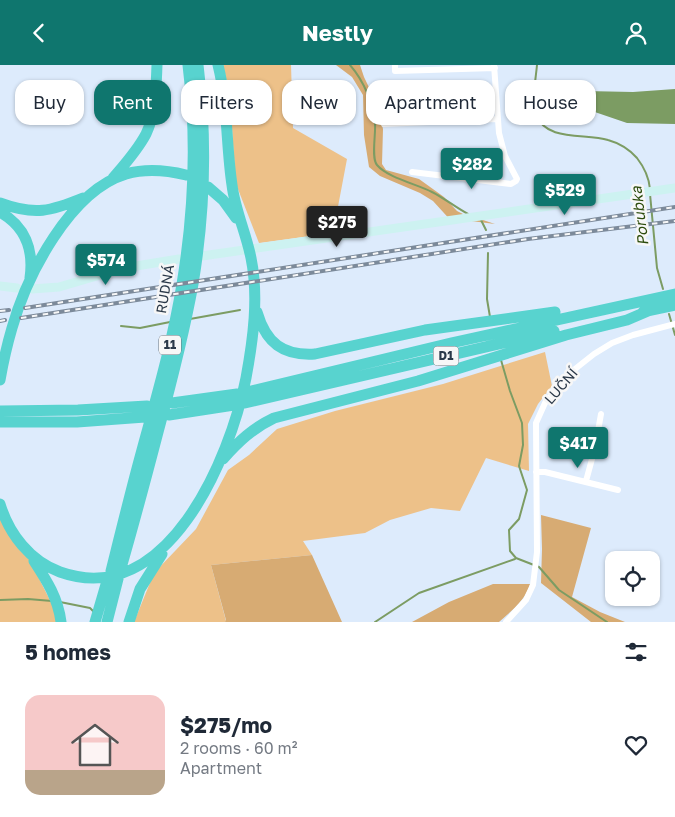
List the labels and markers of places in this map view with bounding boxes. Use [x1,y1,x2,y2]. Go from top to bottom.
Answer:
pin: $282 [442,147,502,190]
pin: $529 [535,173,595,216]
pin: $275 [307,205,367,248]
pin: $574 [76,243,136,286]
pin: $417 [548,427,608,469]

